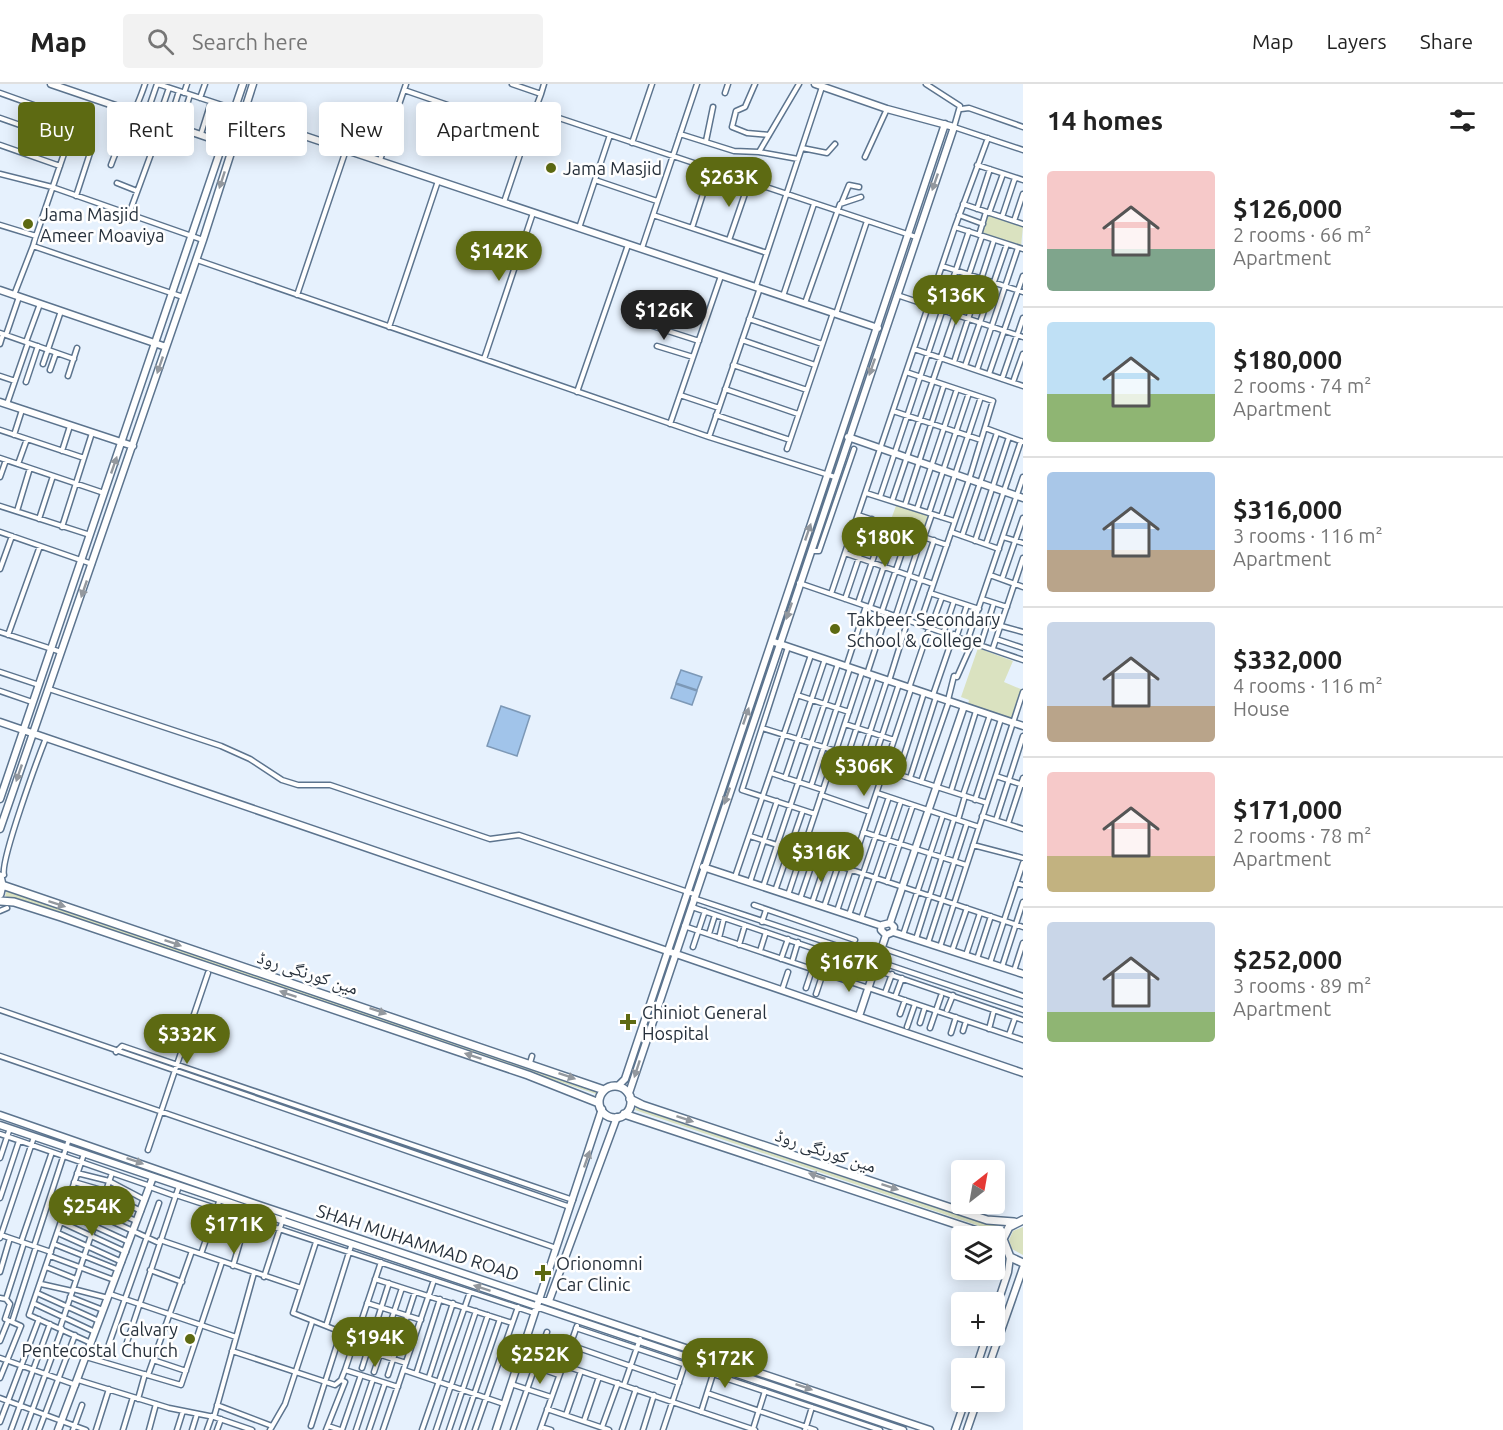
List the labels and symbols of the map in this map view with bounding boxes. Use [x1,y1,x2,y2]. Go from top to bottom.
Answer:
pin: $263K [687,157,771,208]
place label: Jama Masjid [563,158,662,178]
marker: Jama Masjid [544,161,558,175]
one-way arrow [217,171,226,189]
one-way arrow [929,173,939,191]
place label: Jama Masjid Ameer Moaviya [40,204,165,245]
marker: Jama Masjid Ameer Moaviya [21,217,35,231]
pin: $142K [457,231,541,282]
pin: $136K [914,275,998,326]
pin: $126K [622,290,706,341]
one-way arrow [155,356,165,374]
one-way arrow [867,358,876,376]
one-way arrow [109,456,119,474]
pin: $180K [843,517,927,568]
one-way arrow [803,522,813,540]
one-way arrow [78,580,88,598]
one-way arrow [784,602,794,620]
place label: Takbeer Secondary School & College [847,609,1000,650]
marker: Takbeer Secondary School & College [828,622,842,636]
one-way arrow [741,707,751,725]
pin: $306K [822,746,906,797]
one-way arrow [14,764,24,782]
one-way arrow [721,787,731,805]
pin: $316K [779,832,863,883]
one-way arrow [48,900,66,909]
one-way arrow [164,938,182,948]
pin: $167K [807,942,891,993]
street label: مین کورنگی روڈ [254,946,361,1000]
one-way arrow [279,989,297,998]
place label: Chiniot General Hospital [642,1002,767,1043]
one-way arrow [369,1007,387,1017]
marker: Chiniot General Hospital [619,1013,637,1031]
pin: $332K [145,1014,229,1065]
one-way arrow [464,1051,482,1060]
one-way arrow [632,1060,641,1078]
one-way arrow [558,1072,576,1081]
one-way arrow [676,1115,694,1125]
street label: مین کورنگی روڈ [772,1124,879,1178]
one-way arrow [582,1149,592,1167]
one-way arrow [126,1157,144,1167]
north arrow [951,1160,1005,1214]
one-way arrow [808,1171,826,1181]
one-way arrow [881,1183,899,1193]
pin: $254K [50,1186,134,1237]
street label: SHAH MUHAMMAD ROAD [314,1200,522,1284]
pin: $171K [192,1204,276,1255]
place label: Orionomni Car Clinic [556,1253,643,1294]
marker: Orionomni Car Clinic [534,1264,552,1282]
one-way arrow [473,1282,491,1292]
pin: $194K [333,1317,417,1368]
place label: Calvary Pentecostal Church [22,1319,178,1360]
marker: Calvary Pentecostal Church [183,1332,197,1346]
pin: $252K [498,1334,582,1385]
pin: $172K [683,1338,767,1389]
one-way arrow [795,1383,813,1393]

